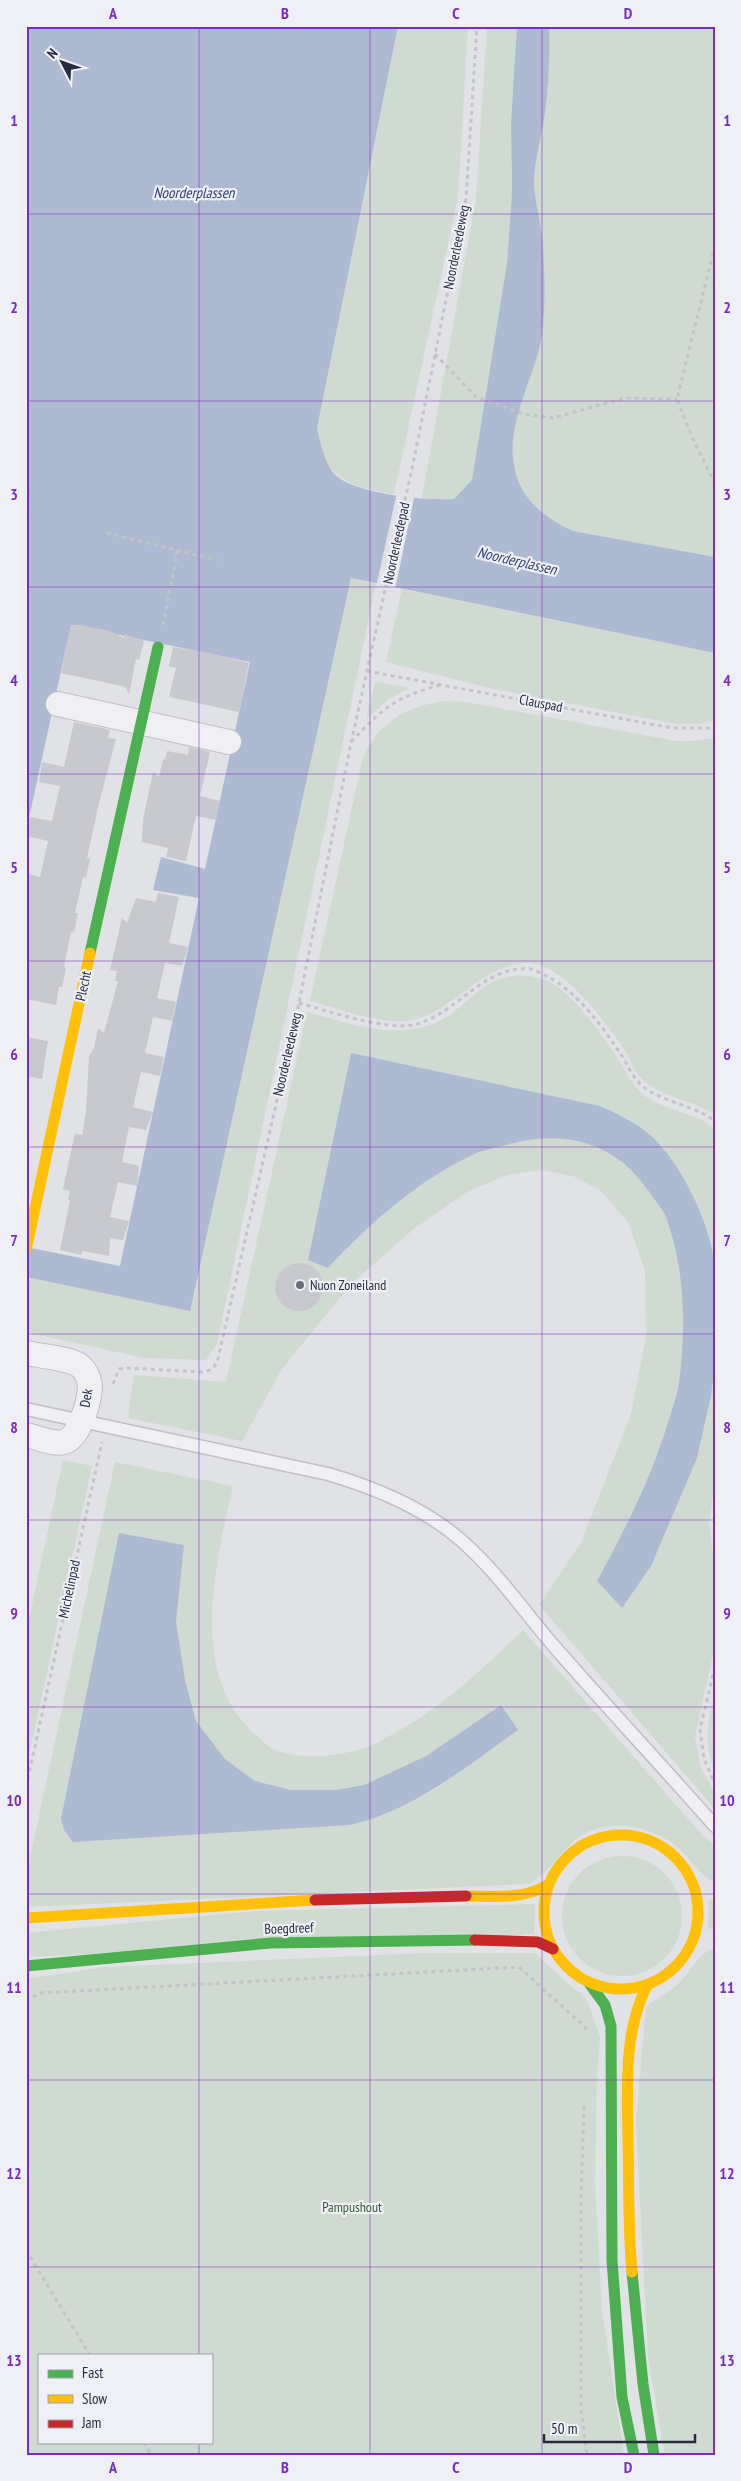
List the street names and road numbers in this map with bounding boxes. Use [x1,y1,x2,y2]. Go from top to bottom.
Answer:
street label: Noorderleedeweg [439,203,473,291]
street label: Noorderleedepad [379,500,413,586]
street label: Clauspad [518,690,564,716]
street label: Plecht [71,969,95,1003]
street label: Noorderleedeweg [269,1010,305,1098]
street label: Dek [76,1387,97,1409]
street label: Michelinpad [54,1558,84,1620]
street label: Boegdreef [264,1918,314,1938]

